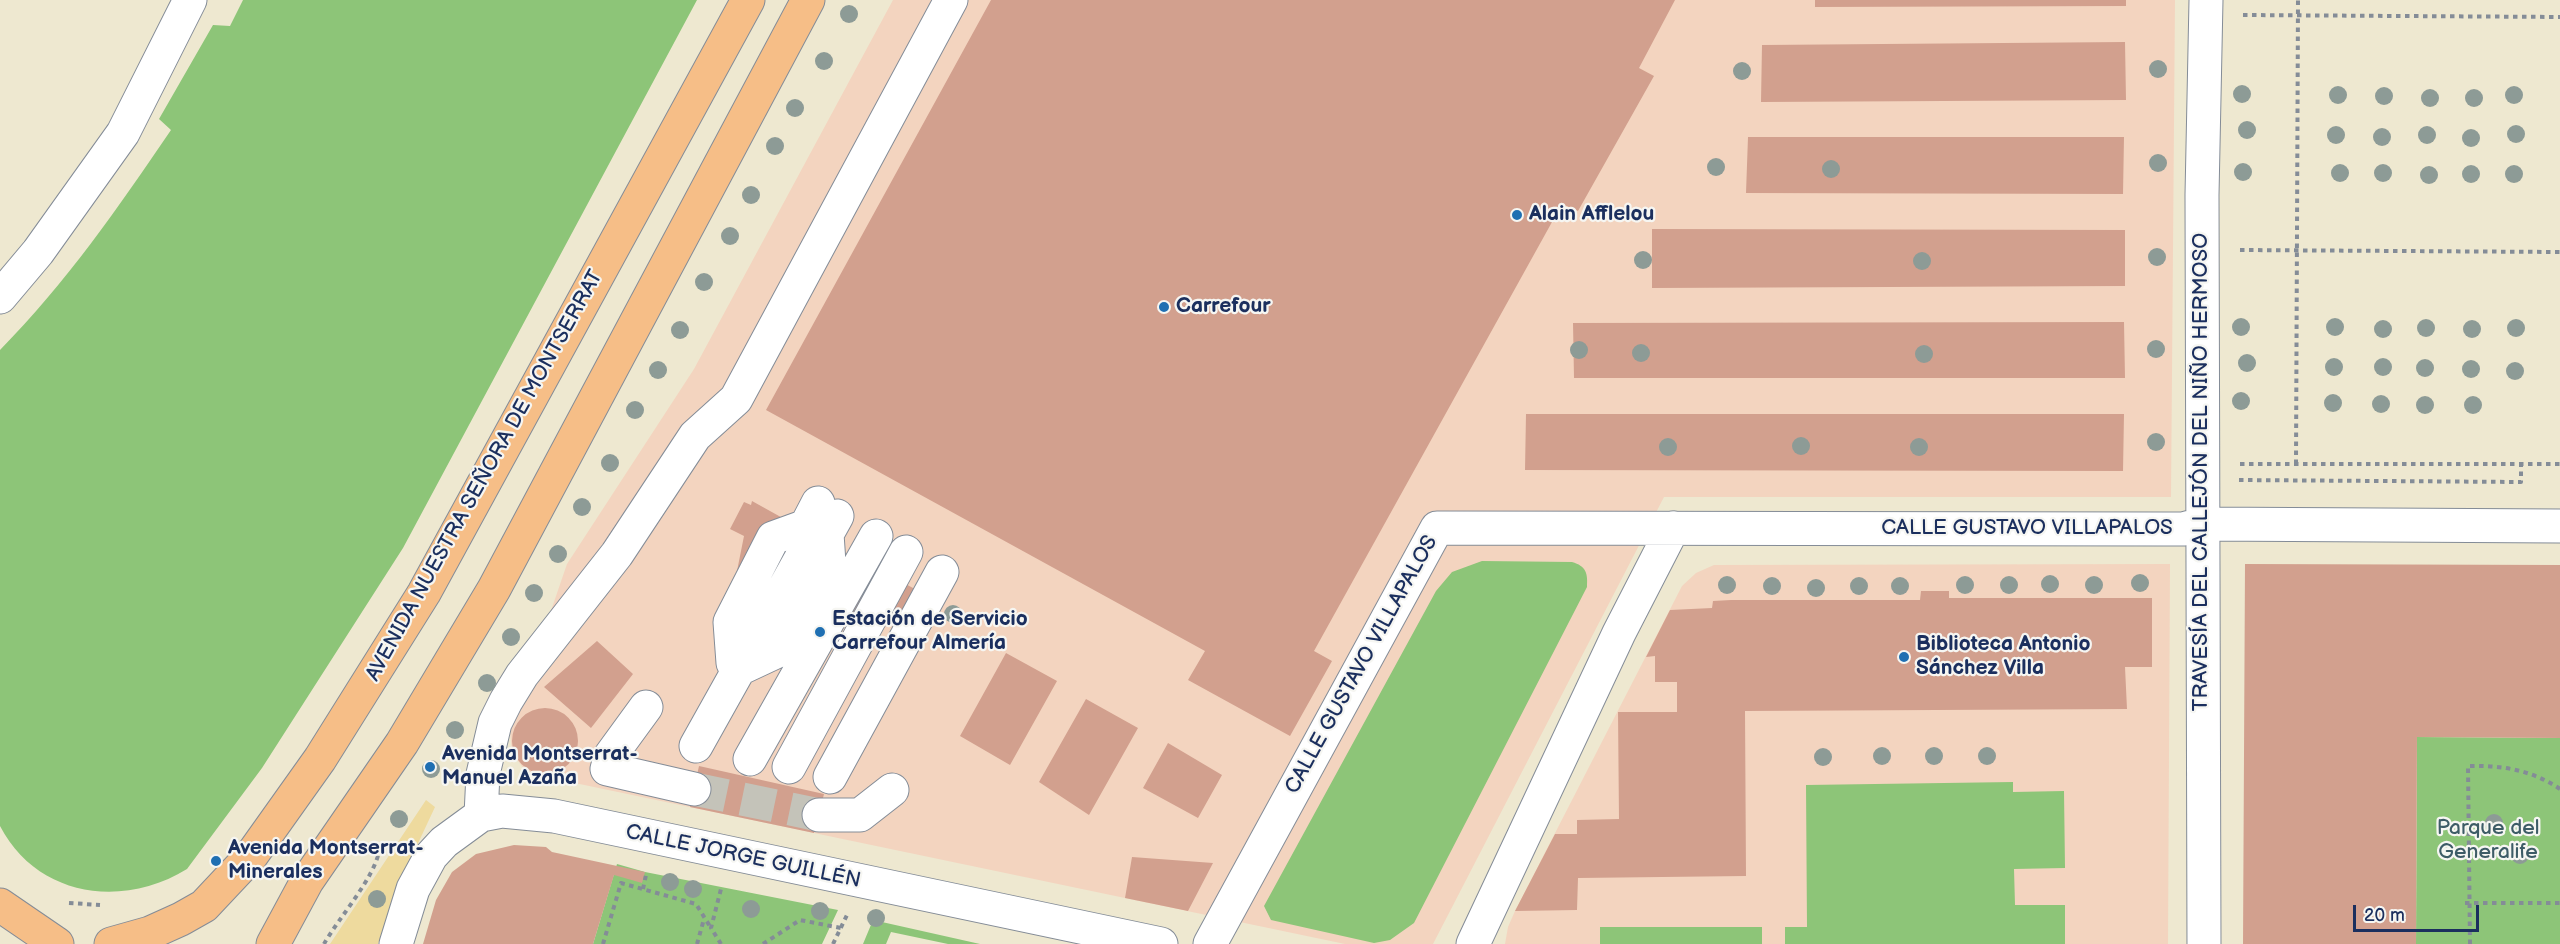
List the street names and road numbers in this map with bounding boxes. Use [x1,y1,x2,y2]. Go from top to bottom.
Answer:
street label: TRAVESÍA DEL CALLEJÓN DEL NIÑO HERMOSO [2189,233,2215,711]
street label: AVENIDA NUESTRA SEÑORA DE MONTSERRAT [361,266,609,686]
street label: CALLE GUSTAVO VILLAPALOS [1881,516,2173,542]
street label: CALLE GUSTAVO VILLAPALOS [1280,531,1444,799]
street label: CALLE JORGE GUILLÉN [623,820,863,894]

